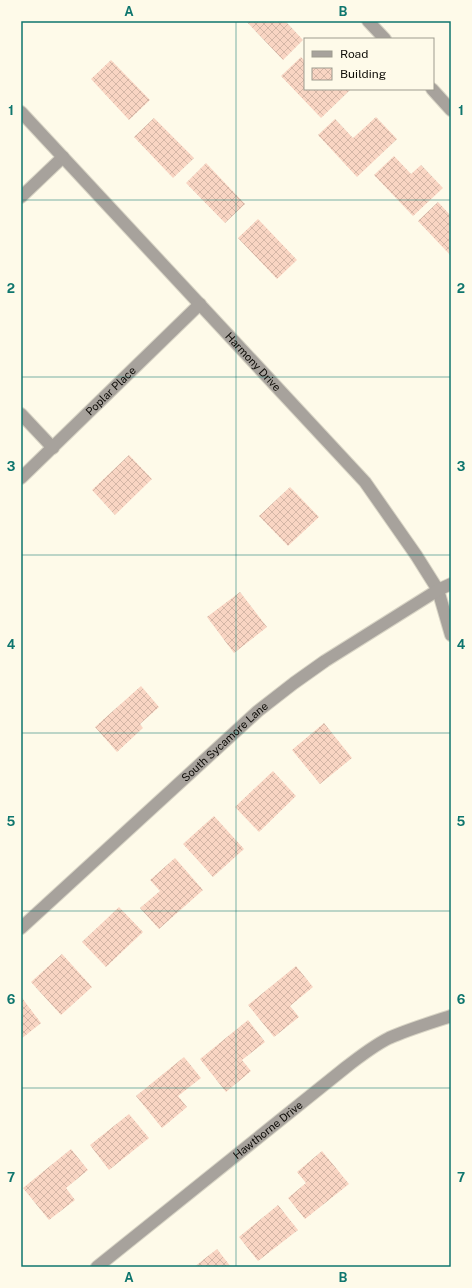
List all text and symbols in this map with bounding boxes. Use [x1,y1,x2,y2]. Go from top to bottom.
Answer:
text: A [124,4,134,19]
text: B [339,4,348,19]
legend [304,38,434,90]
text: Road [340,47,368,61]
text: Building [340,67,386,81]
text: 1 [8,103,14,118]
text: 1 [458,103,464,118]
text: 2 [7,281,15,296]
text: 2 [457,281,465,296]
street label: Harmony Drive [223,330,283,394]
street label: Poplar Place [83,364,138,418]
text: 3 [7,459,16,474]
text: 3 [457,459,466,474]
text: 4 [7,637,16,652]
text: 4 [457,637,466,652]
street label: South Sycamore Lane [179,700,270,784]
text: 5 [7,814,16,829]
text: 5 [457,814,466,829]
text: 6 [7,992,16,1007]
text: 6 [457,992,466,1007]
street label: Hawthorne Drive [231,1098,305,1161]
text: 7 [7,1170,15,1185]
text: 7 [457,1170,465,1185]
text: A [124,1270,134,1285]
text: B [339,1270,348,1285]

